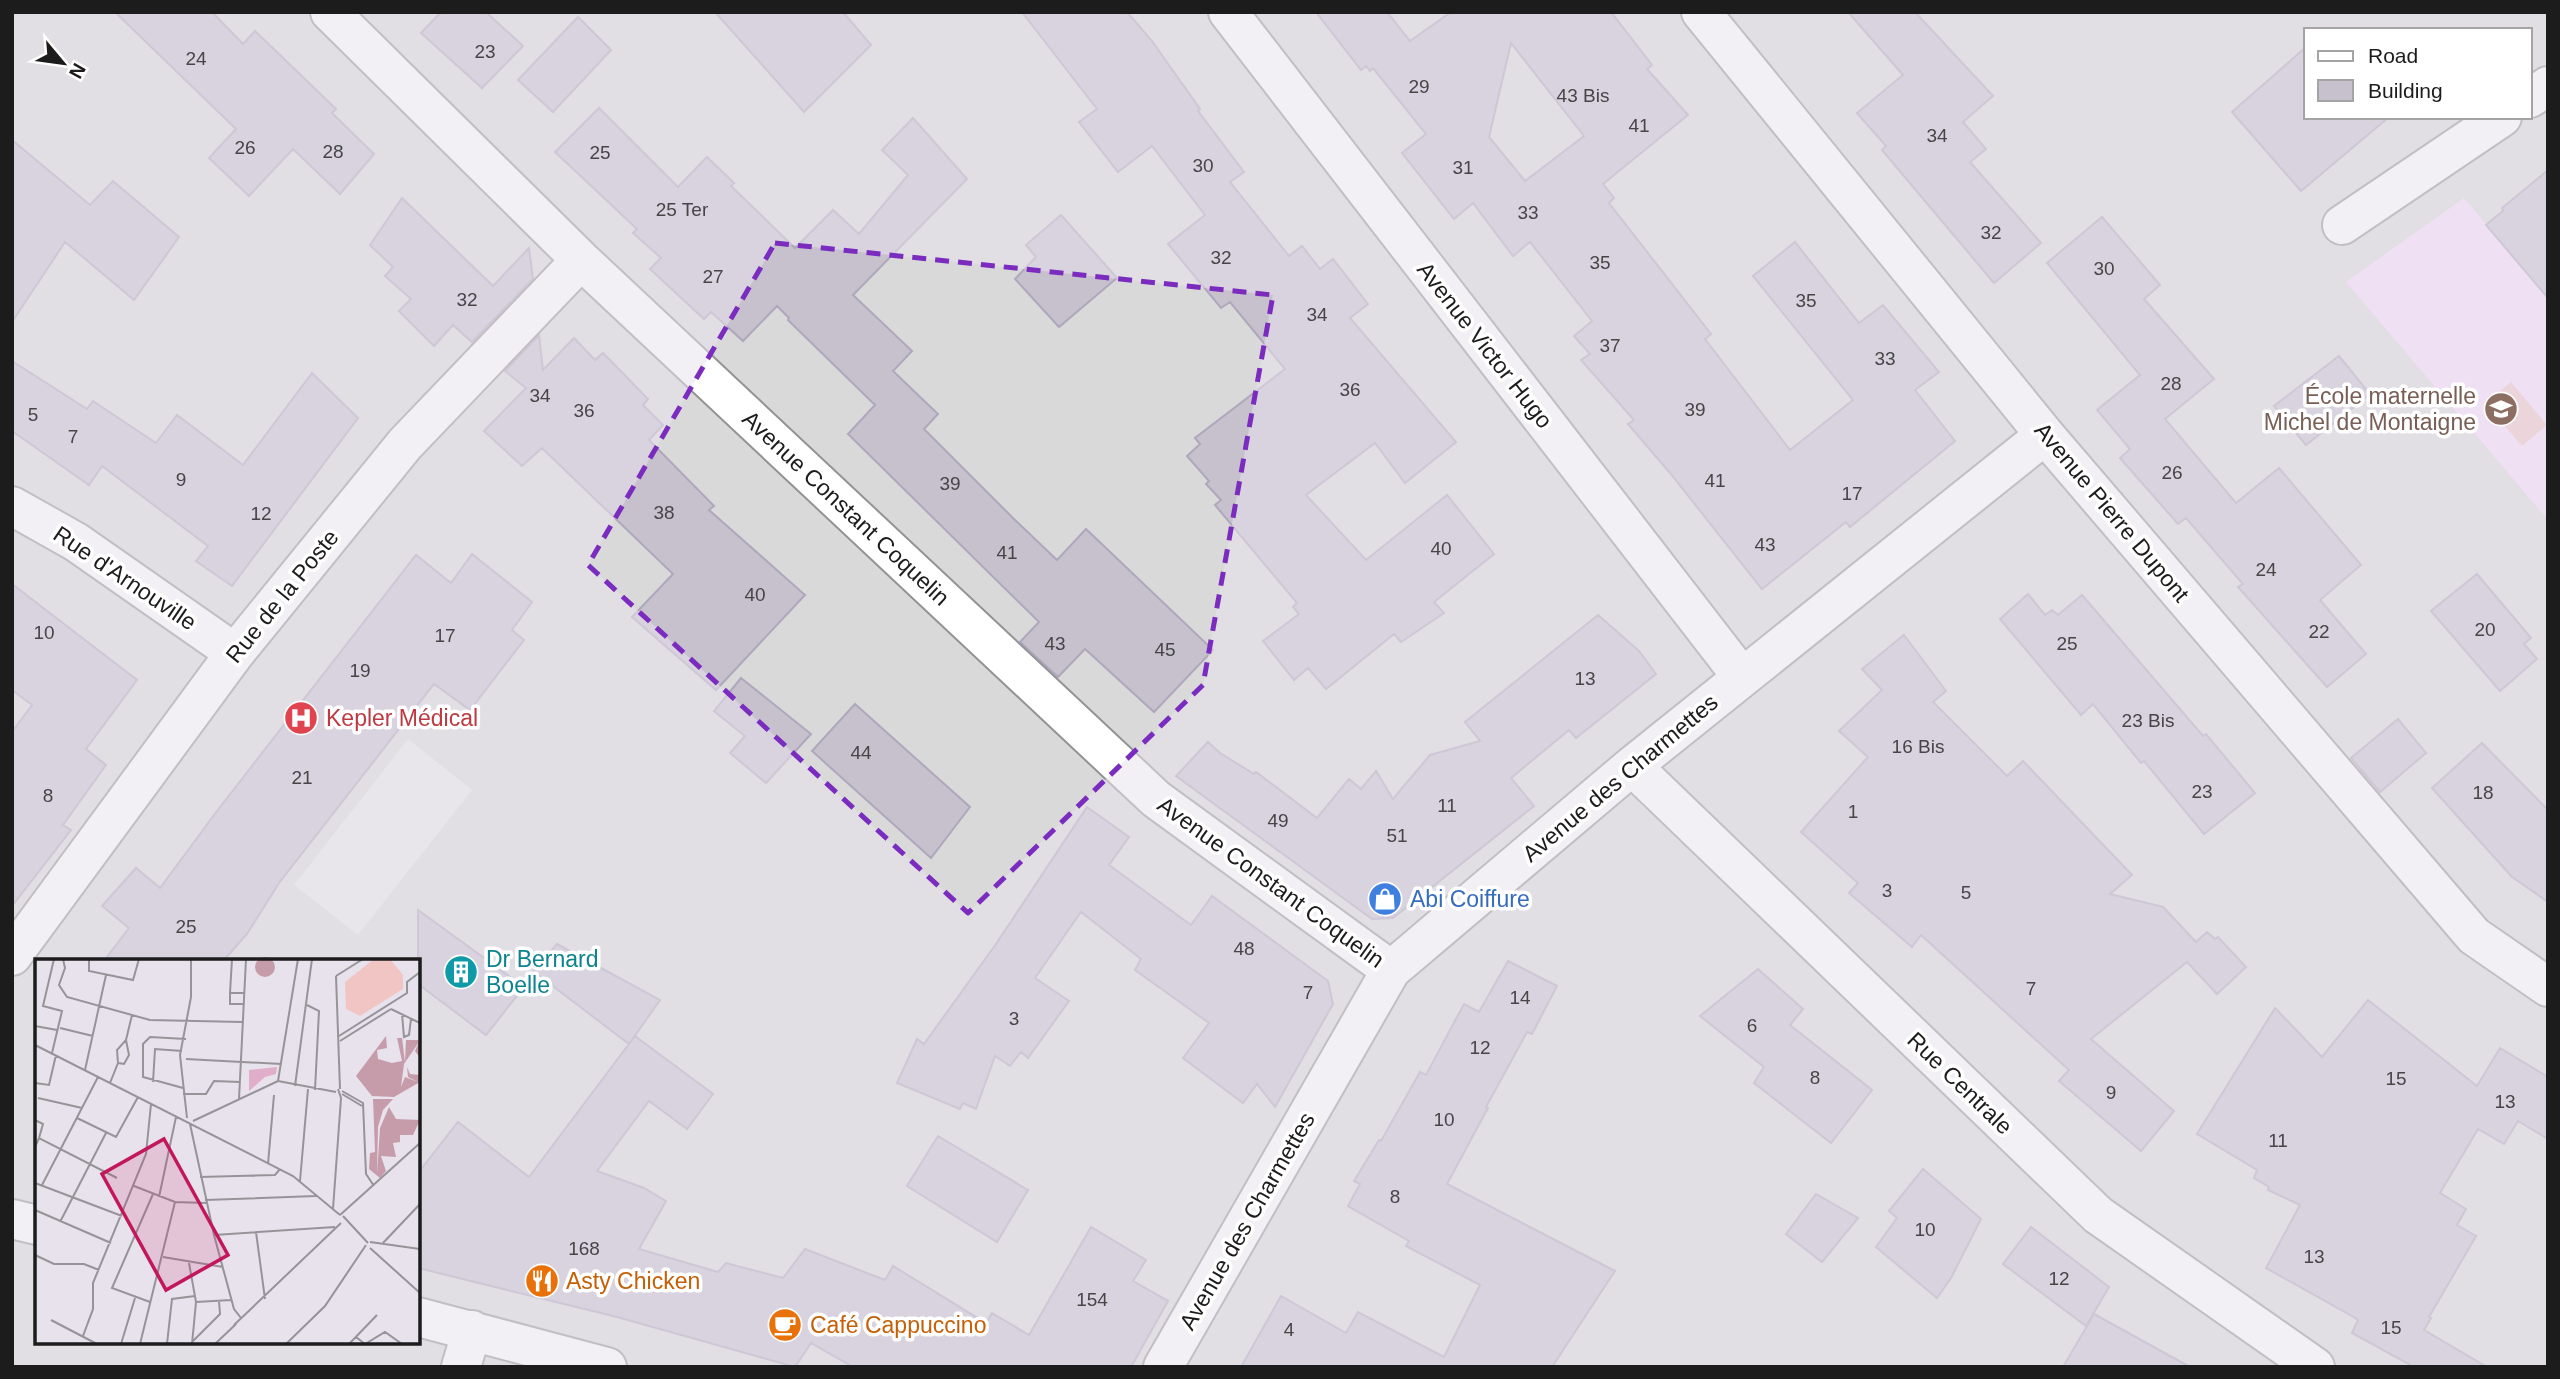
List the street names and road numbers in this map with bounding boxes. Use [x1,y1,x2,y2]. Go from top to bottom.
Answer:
street label: Avenue Victor Hugo [1412,257,1558,433]
street label: Avenue Constant Coquelin [737,405,955,611]
street label: Avenue Pierre Dupont [2029,417,2195,607]
street label: Rue d'Arnouville [49,521,201,635]
street label: Rue de la Poste [220,524,344,668]
street label: Avenue des Charmettes [1517,689,1723,867]
street label: Avenue Constant Coquelin [1153,791,1389,973]
street label: Rue Centrale [1902,1027,2018,1139]
street label: Avenue des Charmettes [1174,1108,1320,1334]

